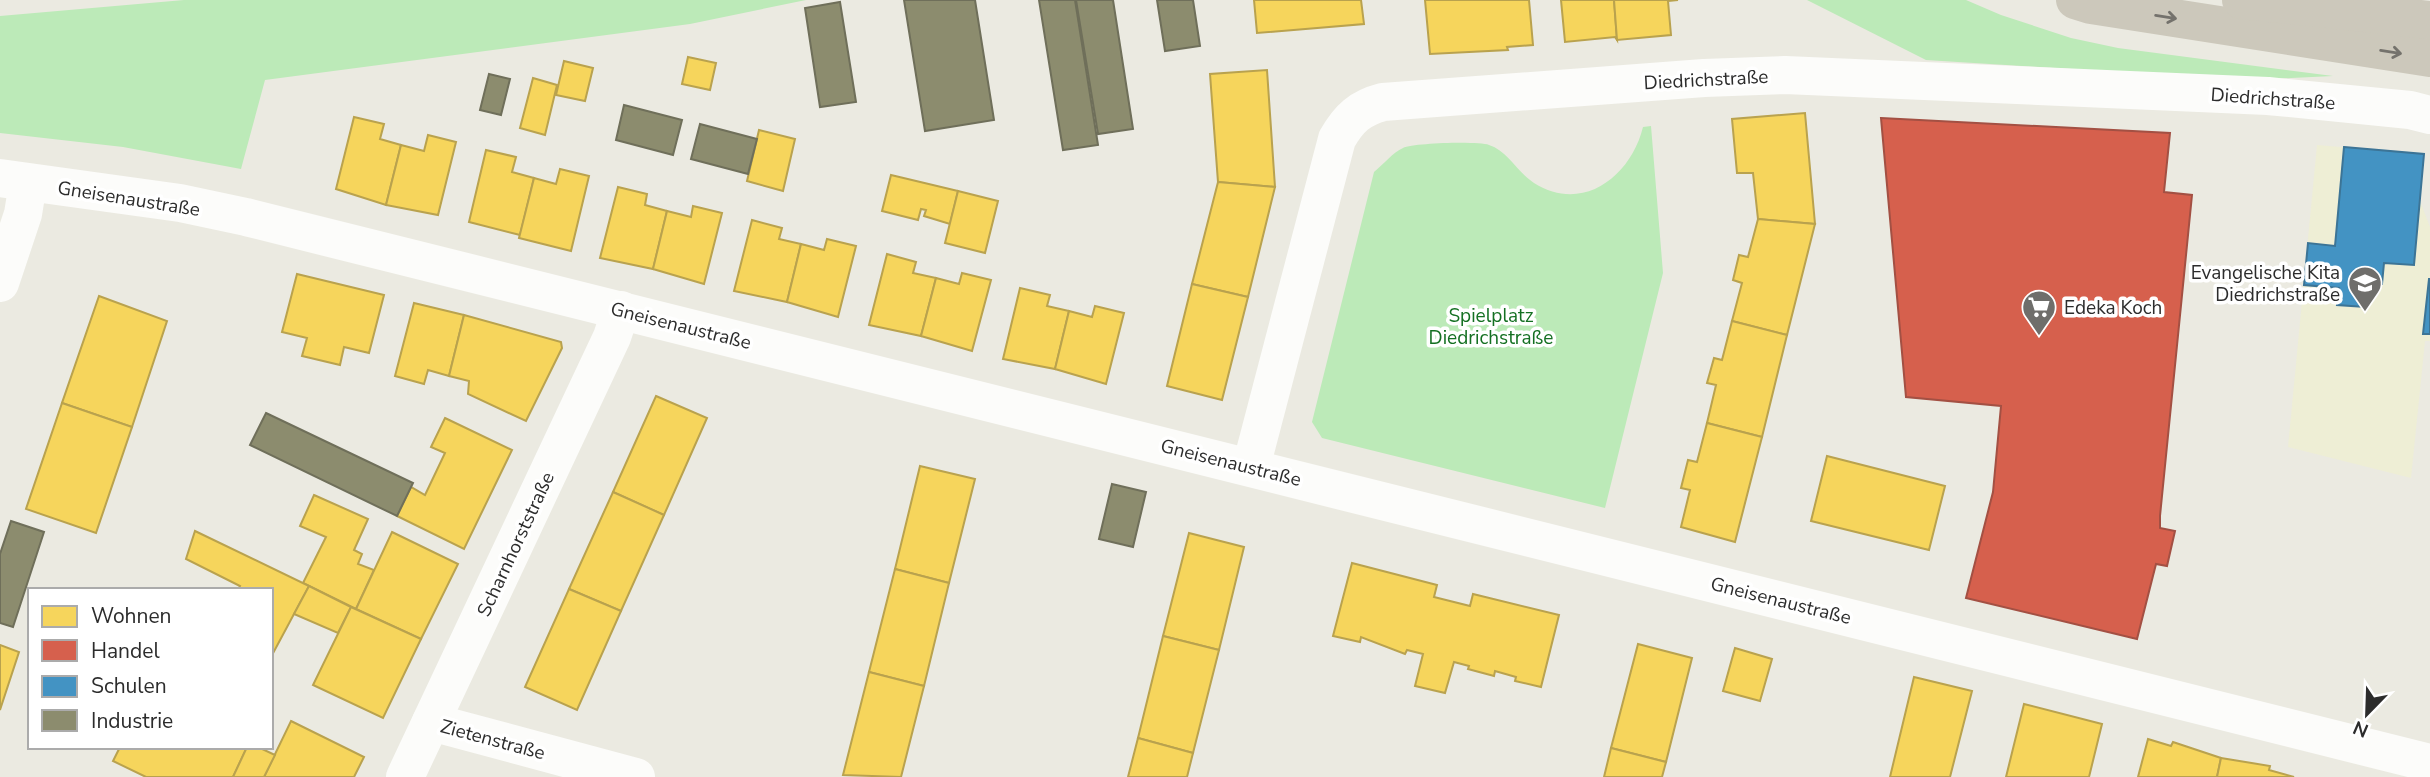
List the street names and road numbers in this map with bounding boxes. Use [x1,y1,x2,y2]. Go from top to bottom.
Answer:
street label: Diedrichstraße [1643,64,1769,96]
street label: Diedrichstraße [2210,82,2336,116]
street label: Gneisenaustraße [56,175,202,223]
street label: Gneisenaustraße [608,296,754,356]
street label: Gneisenaustraße [1158,433,1304,493]
street label: Scharnhorststraße [471,468,561,621]
street label: Gneisenaustraße [1708,571,1854,631]
street label: Zietenstraße [437,714,548,766]

